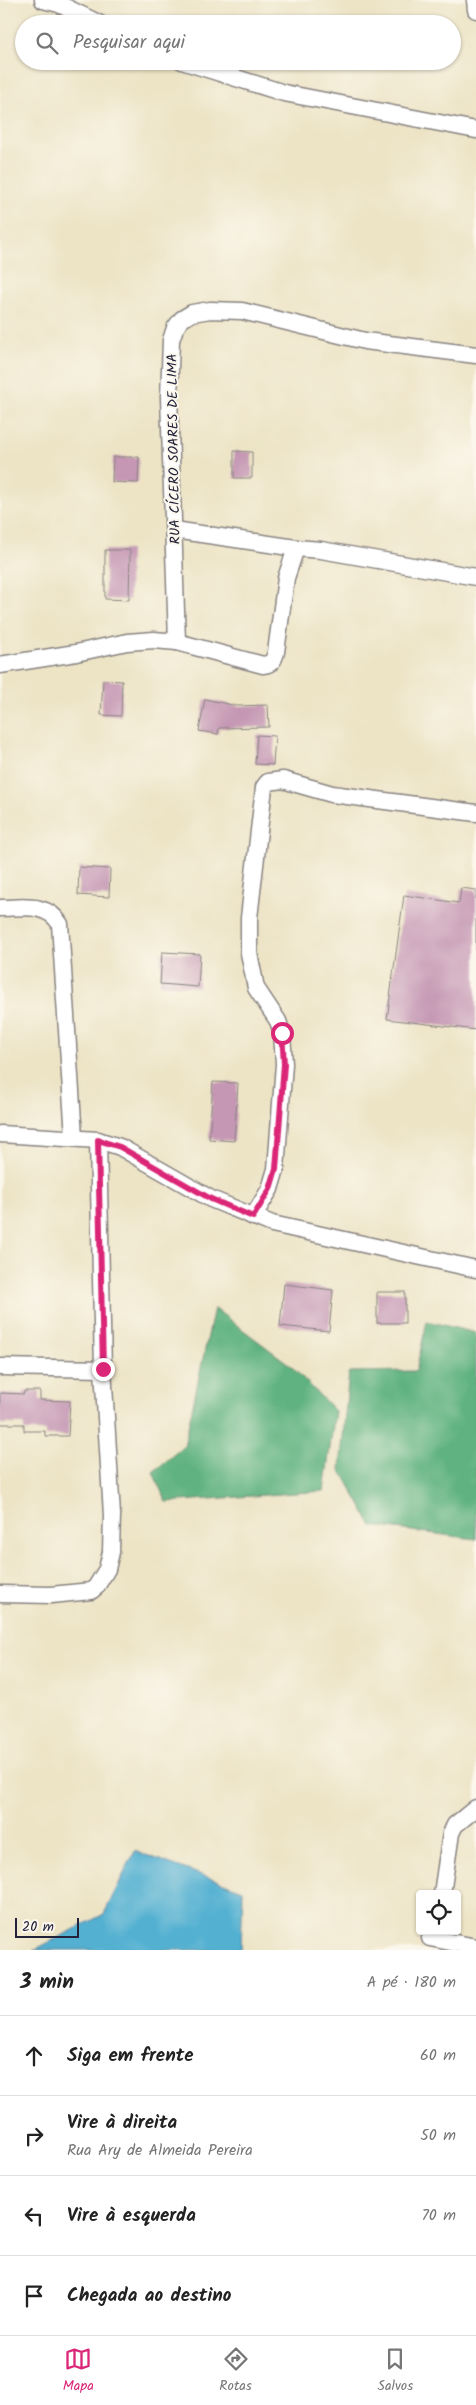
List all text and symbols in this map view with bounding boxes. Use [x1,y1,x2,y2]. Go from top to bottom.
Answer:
search box [15,15,461,70]
text: Pesquisar aqui [73,28,185,58]
icon: search [33,29,61,57]
street label: RUA CÍCERO SOARES DE LIMA [161,353,187,544]
route start [271,1022,294,1045]
route end [92,1358,115,1381]
map controls [416,1890,461,1935]
button: locate [416,1890,461,1935]
scale bar [15,1915,79,1938]
text: 20 m [22,1916,54,1938]
text: 3 min [20,1966,74,1999]
text: A pé · 180 m [367,1970,456,1995]
text: Siga em frente [67,2041,194,2071]
icon: ahead [20,2042,48,2070]
text: 60 m [420,2043,456,2068]
text: Vire à direita [67,2108,177,2138]
icon: right [20,2122,48,2150]
text: 50 m [420,2123,456,2148]
text: Rua Ary de Almeida Pereira [67,2138,253,2163]
text: Vire à esquerda [67,2201,196,2231]
icon: left [20,2202,48,2230]
text: 70 m [421,2203,456,2228]
text: Chegada ao destino [67,2281,232,2311]
icon: arrive [20,2282,48,2310]
tab: Mapa [63,2345,94,2397]
tab: Rotas [219,2345,252,2397]
tab: Salvos [377,2345,413,2397]

